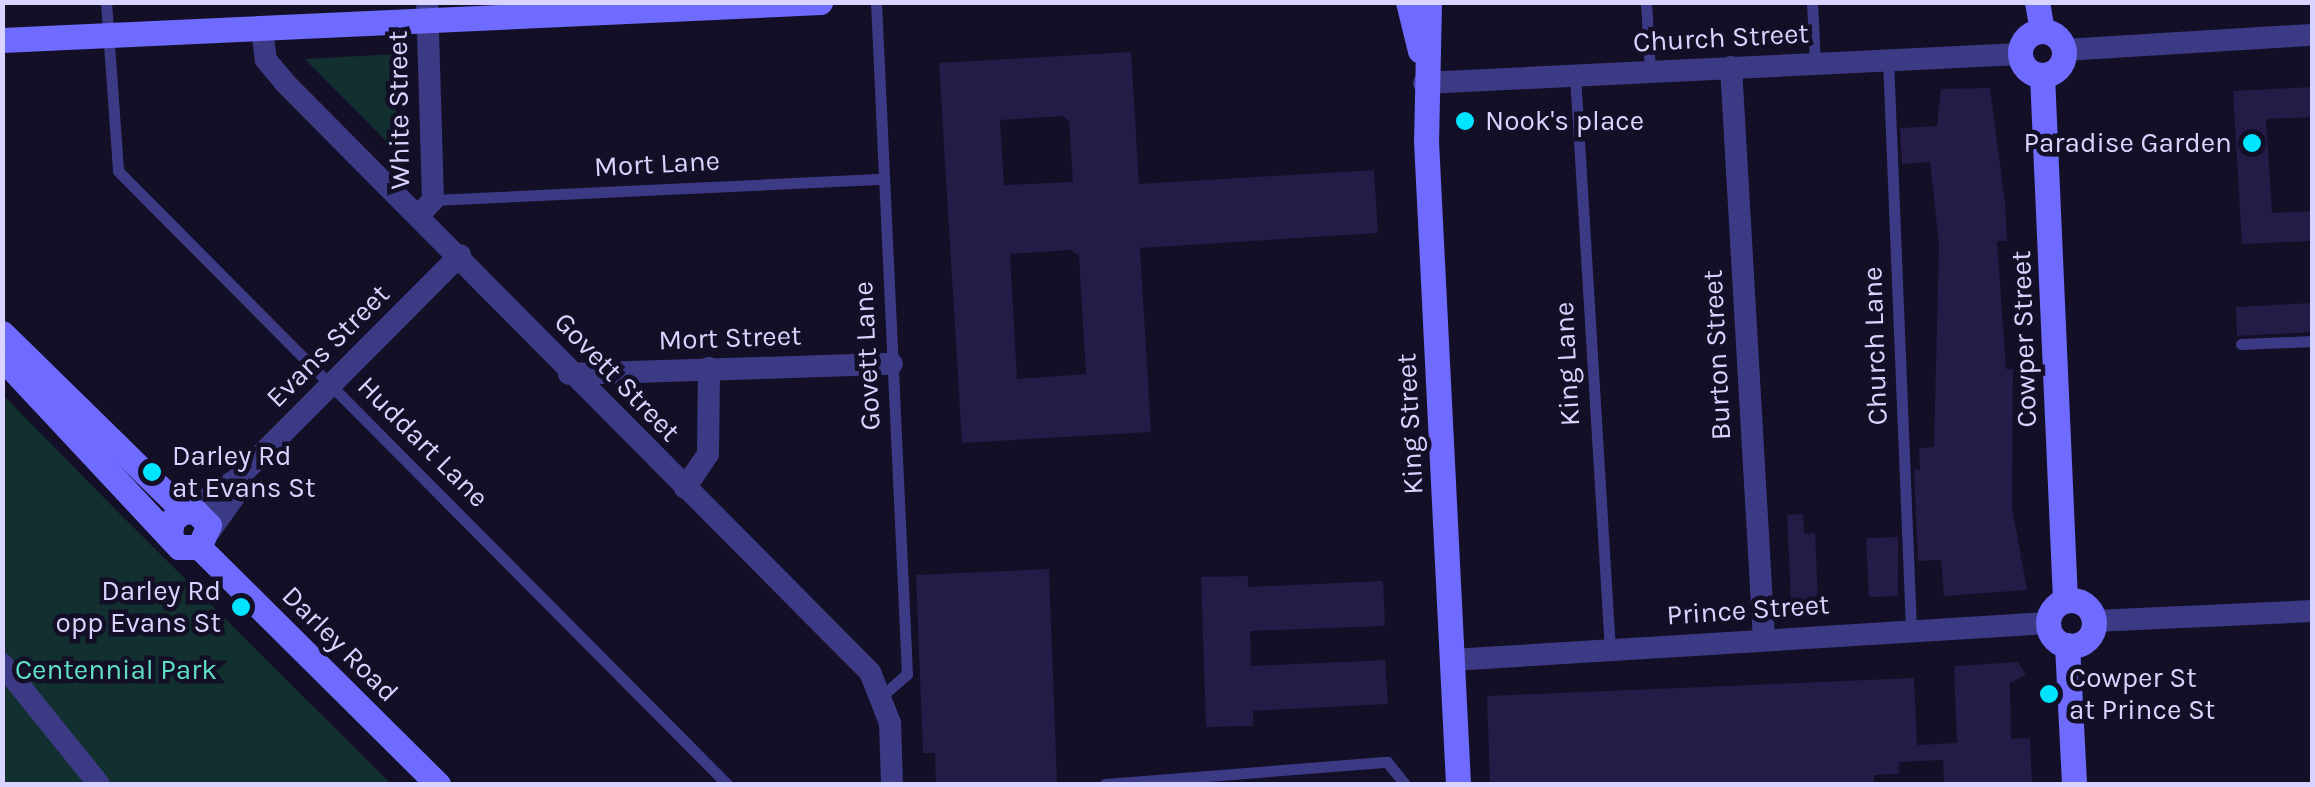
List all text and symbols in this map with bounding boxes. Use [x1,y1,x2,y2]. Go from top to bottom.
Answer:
street label: Church Street [1632,17,1810,59]
street label: White Street [381,30,417,190]
place label: Nook's place [1485,104,1644,138]
marker: Nook's place [1454,110,1476,132]
place label: Paradise Garden [2023,126,2232,160]
marker: Paradise Garden [2241,132,2263,154]
street label: Mort Lane [593,144,721,184]
street label: Cowper Street [2004,250,2044,428]
street label: Church Lane [1855,266,1895,426]
street label: Burton Street [1696,269,1738,441]
street label: Evans Street [259,277,397,415]
street label: Govett Lane [846,281,888,431]
street label: King Lane [1547,301,1587,427]
street label: Govett Street [547,305,687,449]
street label: Mort Street [658,319,802,357]
street label: King Street [1390,352,1430,496]
street label: Huddart Lane [351,370,495,514]
place label: Darley Rd at Evans St [172,439,316,505]
marker: Darley Rd at Evans St [141,461,163,483]
place label: Darley Rd opp Evans St [55,574,221,640]
street label: Darley Road [275,579,405,709]
street label: Prince Street [1665,588,1831,632]
marker: Darley Rd opp Evans St [230,596,252,618]
park label: Centennial Park [15,653,217,687]
place label: Cowper St at Prince St [2069,661,2215,727]
marker: Cowper St at Prince St [2038,683,2060,705]

